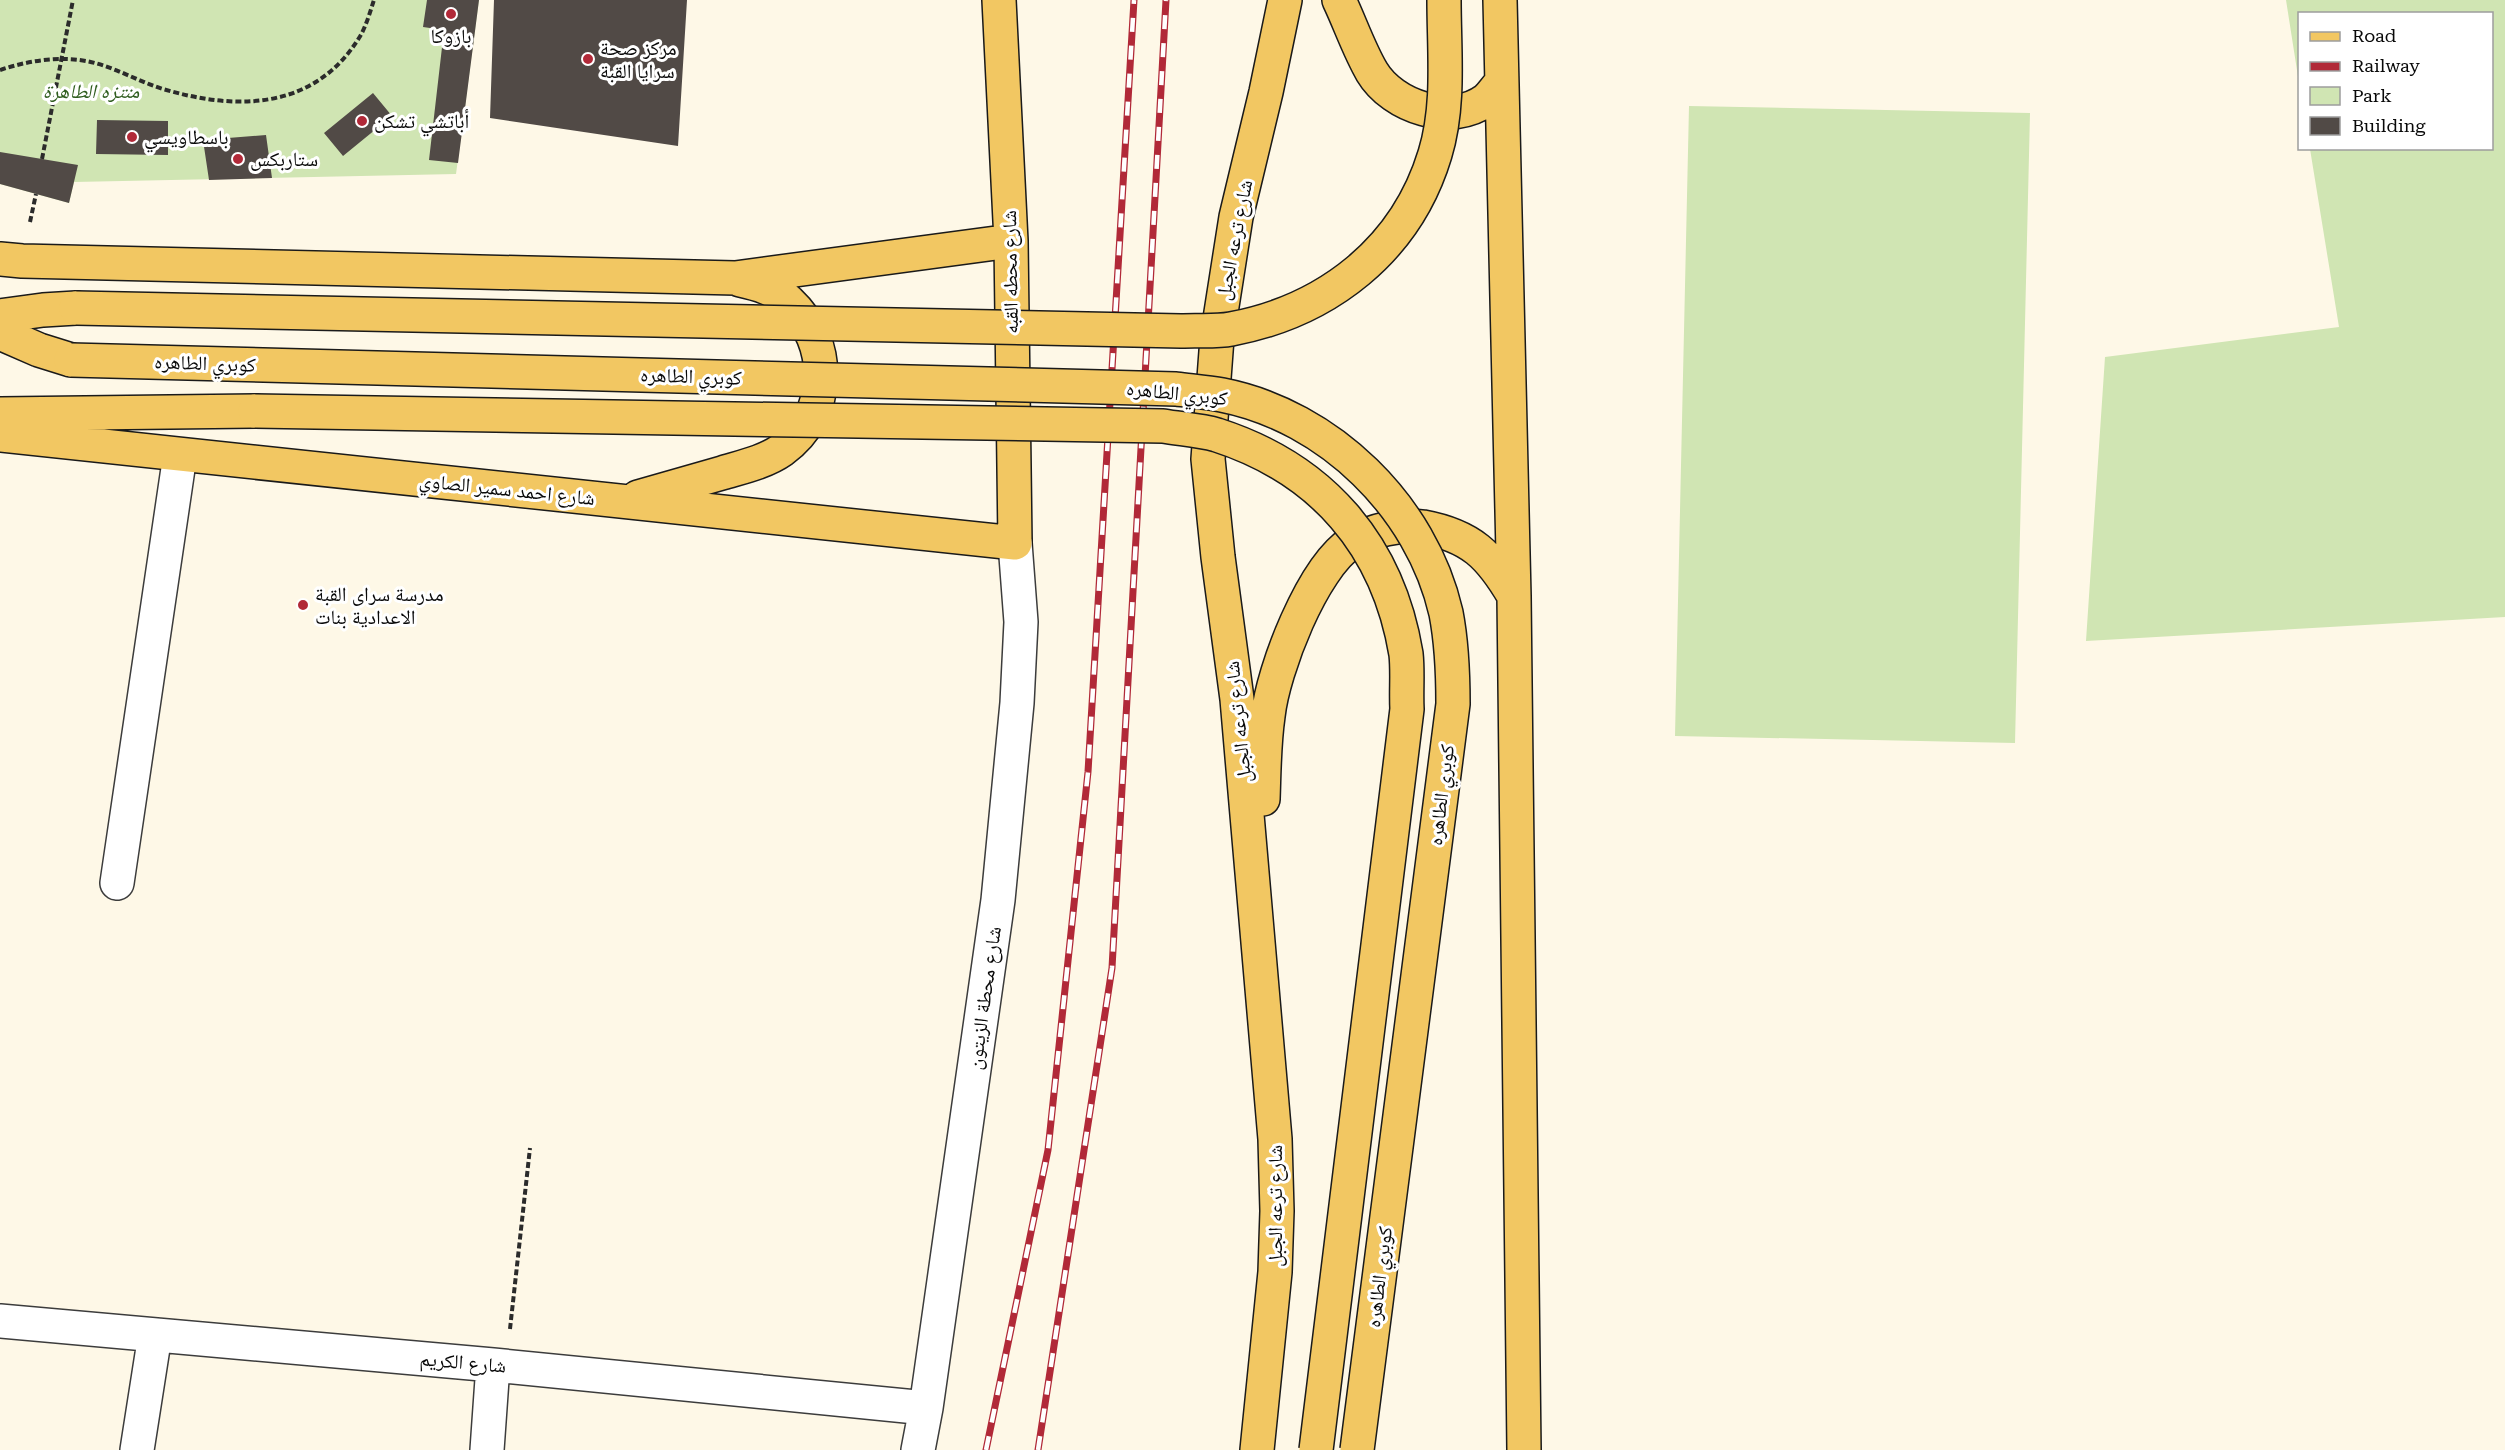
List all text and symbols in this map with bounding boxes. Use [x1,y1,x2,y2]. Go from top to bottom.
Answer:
marker: بازوكا [444,7,458,21]
legend [2298,12,2493,150]
place label: بازوكا [431,24,472,48]
text: Road [2352,25,2397,46]
place label: مركز صحة سرايا القبة [600,36,677,83]
marker: مركز صحة سرايا القبة [581,52,595,66]
text: Railway [2352,55,2420,76]
park label: منتزه الطاهرة [43,79,139,103]
text: Park [2352,85,2392,106]
place label: أباتشي تشكن [374,109,469,137]
marker: أباتشي تشكن [355,114,369,128]
text: Building [2352,115,2426,136]
place label: باسطاويسي [144,125,229,153]
marker: باسطاويسي [125,130,139,144]
place label: ستاربكس [250,147,318,171]
marker: ستاربكس [231,152,245,166]
street label: شارع ترعه الجبل [1211,178,1258,302]
street label: شارع محطه القبه [997,210,1024,334]
street label: كوبري الطاهره [154,349,256,381]
street label: كوبري الطاهره [640,362,742,394]
street label: كوبري الطاهره [1125,376,1229,414]
street label: شارع احمد سمير الصاوي [418,468,596,514]
place label: مدرسة سراى القبة الاعدادية بنات [315,582,444,629]
marker: مدرسة سراى القبة الاعدادية بنات [296,598,310,612]
street label: شارع ترعه الجبل [1220,660,1257,784]
street label: كوبري الطاهره [1423,743,1463,847]
street label: شارع محطة الزيتون [962,925,1007,1071]
street label: شارع ترعه الجبل [1263,1145,1288,1267]
street label: كوبري الطاهره [1361,1225,1401,1329]
street label: شارع الكريم [419,1346,507,1380]

